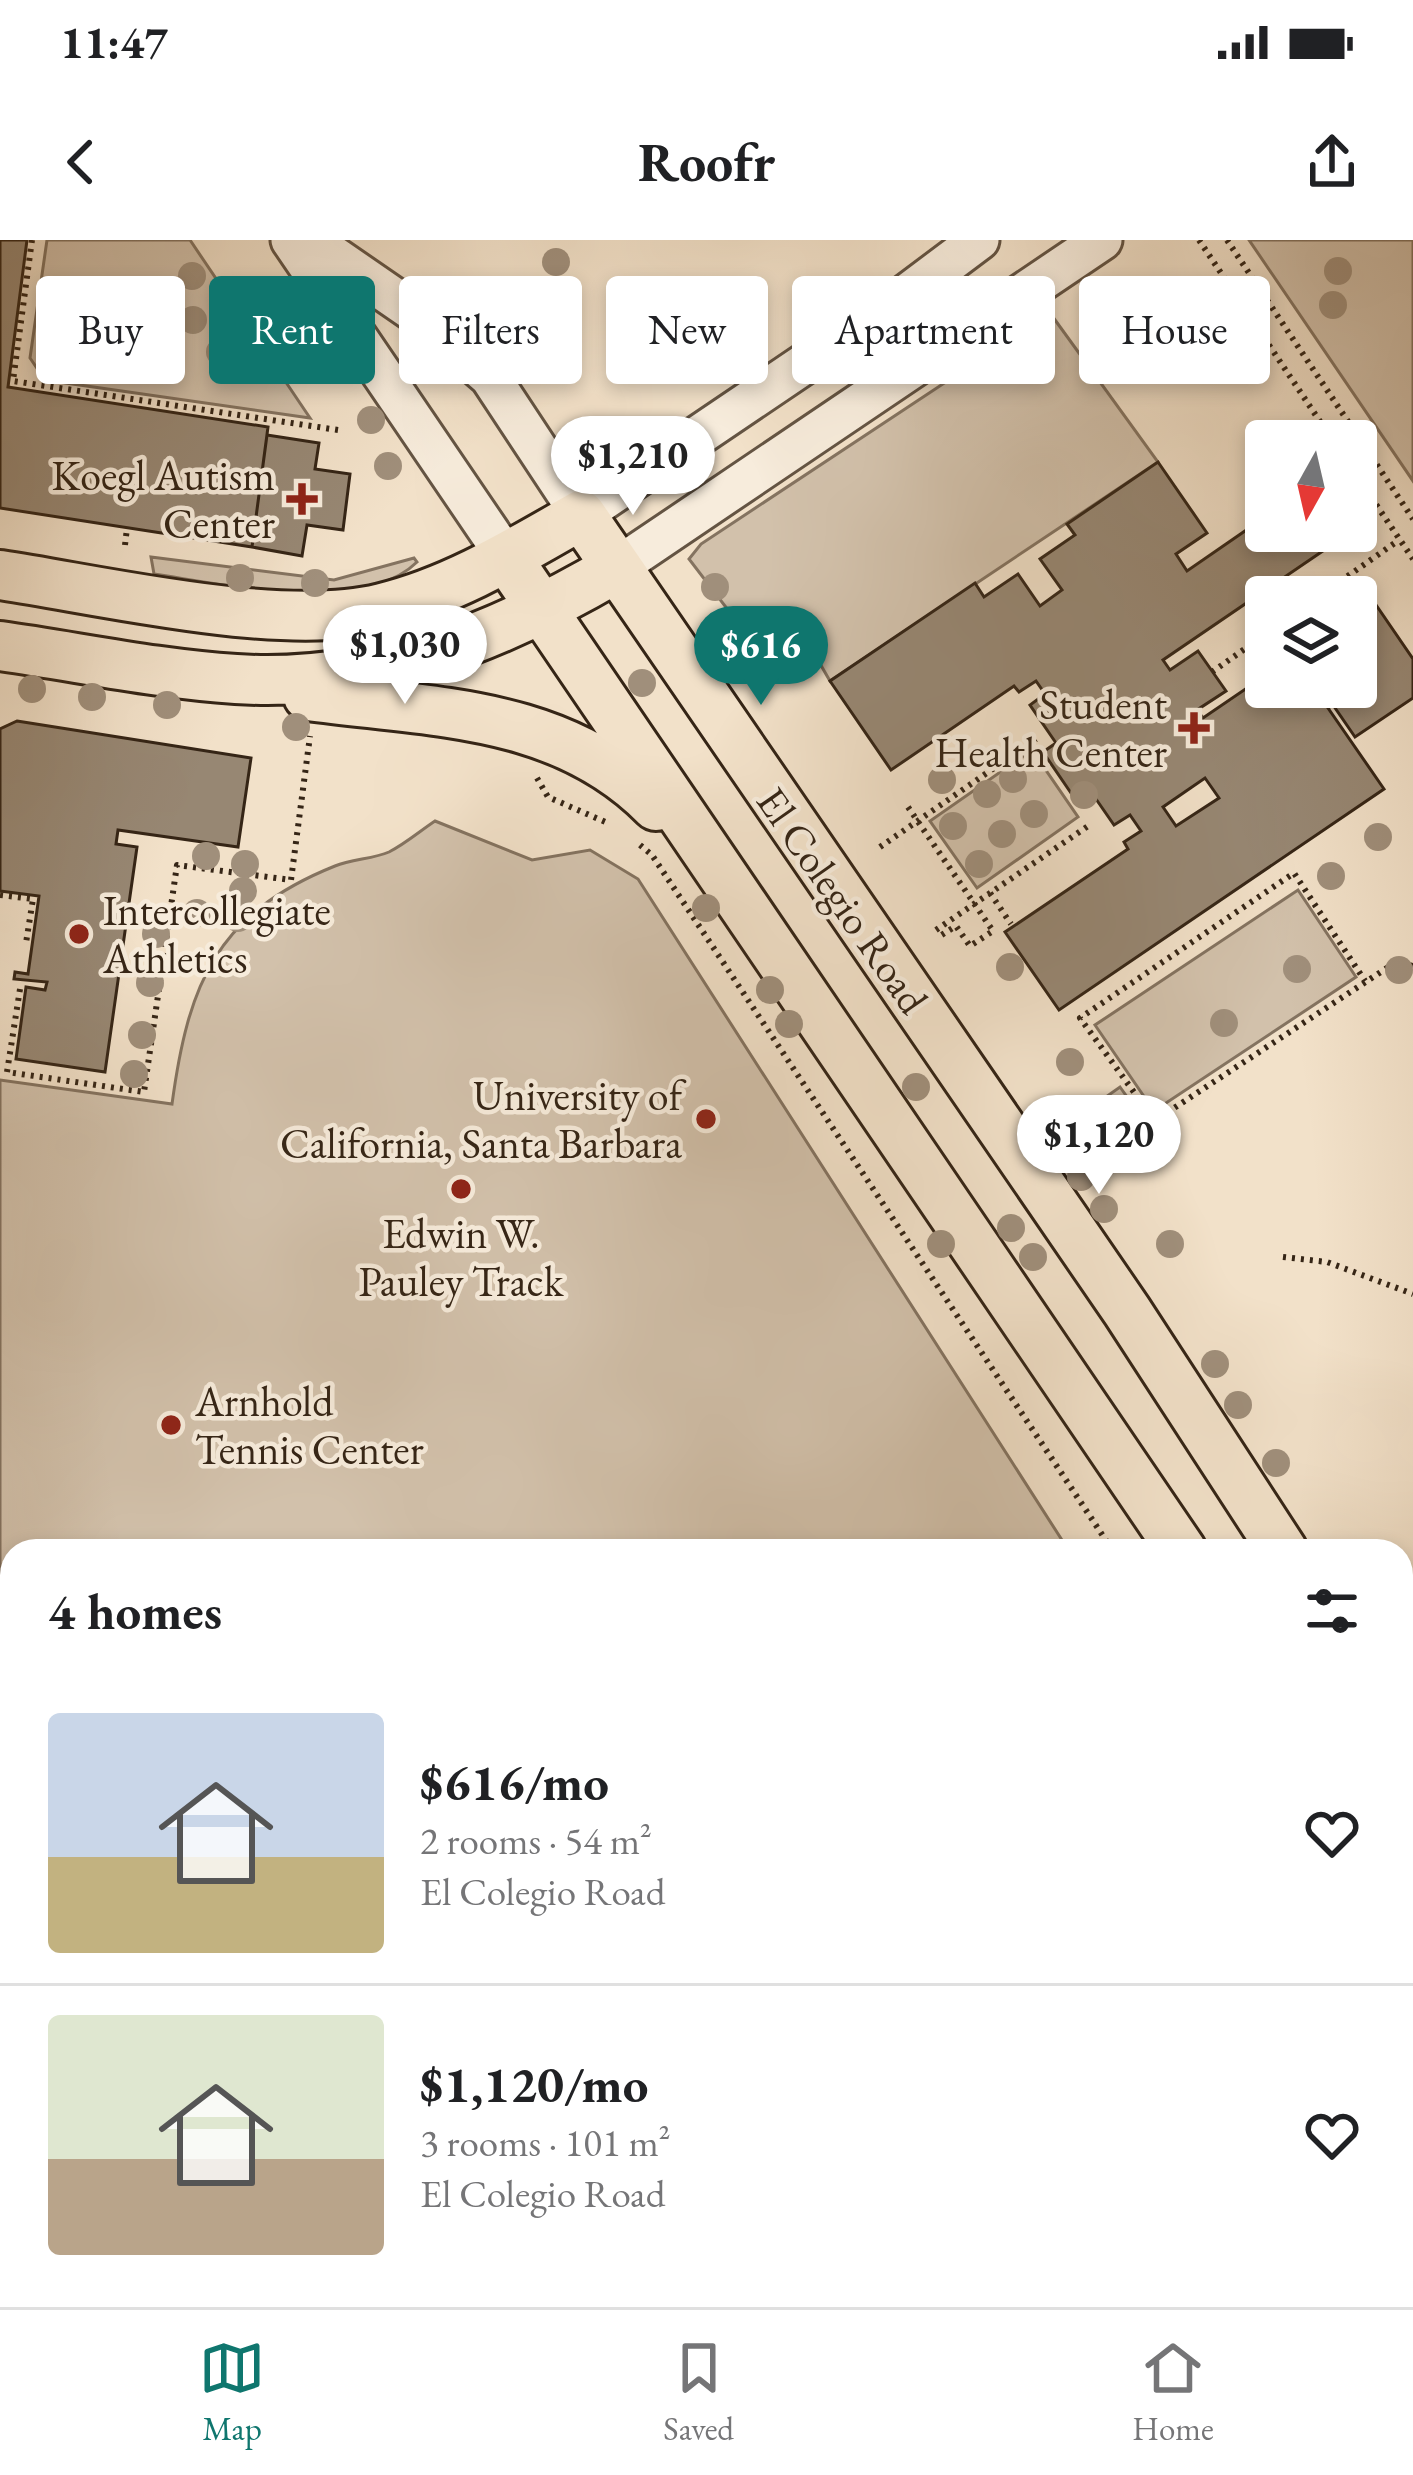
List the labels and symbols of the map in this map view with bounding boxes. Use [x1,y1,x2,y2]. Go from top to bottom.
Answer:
pin: $1,210 [535,416,731,518]
north arrow [1245,420,1377,552]
place label: Koegl Autism Center [52,448,275,551]
marker: Koegl Autism Center [286,483,318,515]
pin: $1,030 [307,605,503,707]
pin: $616 [690,606,832,708]
place label: Student Health Center [935,677,1167,780]
marker: Student Health Center [1178,712,1210,744]
street label: El Colegio Road [744,776,941,1025]
place label: Intercollegiate Athletics [102,883,331,986]
marker: Intercollegiate Athletics [66,921,92,947]
place label: University of California, Santa Barbara [280,1068,687,1171]
pin: $1,120 [1001,1095,1197,1197]
marker: University of California, Santa Barbara [693,1106,719,1132]
marker: Edwin W. Pauley Track [448,1176,474,1202]
place label: Edwin W. Pauley Track [359,1206,565,1309]
place label: Arnhold Tennis Center [194,1374,424,1477]
marker: Arnhold Tennis Center [158,1412,184,1438]

